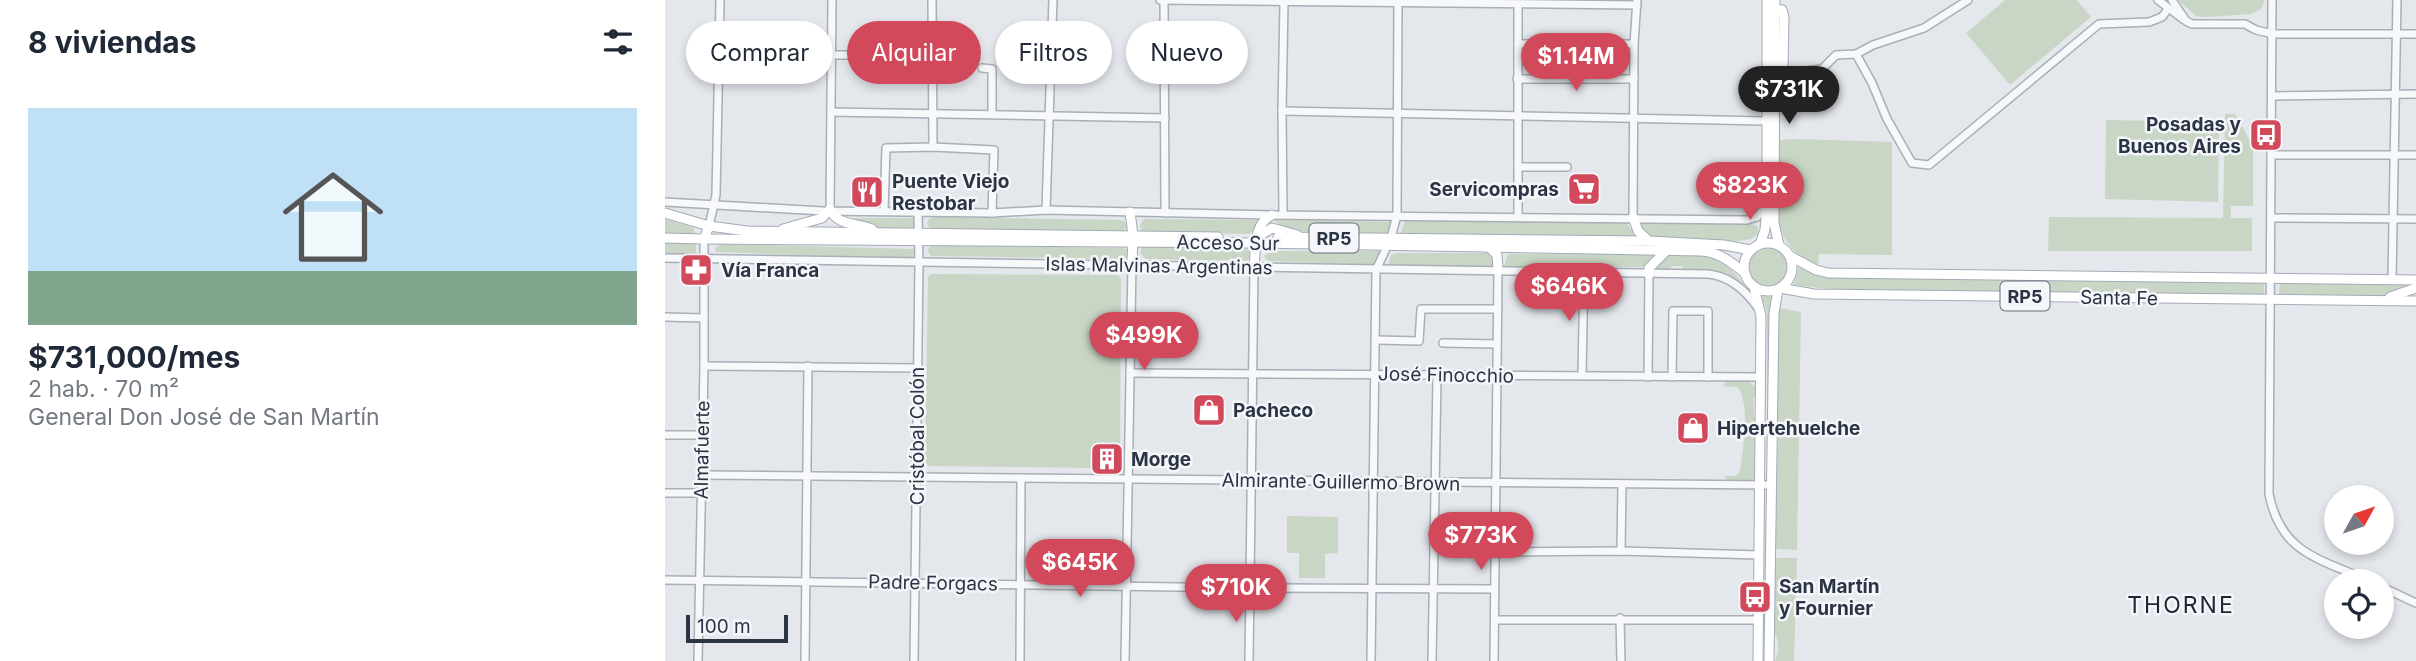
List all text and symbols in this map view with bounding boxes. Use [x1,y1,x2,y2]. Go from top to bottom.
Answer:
chip: Comprar [686,21,833,84]
chip: Alquilar [847,21,981,84]
chip: Filtros [995,21,1112,84]
chip: Nuevo [1126,21,1248,84]
icon: filters [599,23,637,61]
text: 8 viviendas [28,24,197,60]
pin: $1.14M [1519,34,1633,93]
text: $1.14M [1537,42,1615,70]
pin: $731K [1740,66,1838,126]
text: $731K [1754,75,1824,103]
place label: Posadas y Buenos Aires [2118,113,2242,158]
bus stop icon: Posadas y Buenos Aires [2247,116,2285,154]
icon: home [270,154,396,280]
pin: $823K [1701,162,1799,222]
place label: Puente Viejo Restobar [892,170,1009,215]
supermarket icon: Servicompras [1565,170,1603,208]
text: $823K [1712,171,1788,199]
restaurant icon: Puente Viejo Restobar [848,173,886,211]
place label: Servicompras [1429,178,1559,201]
road number: RP5 [1309,224,1359,252]
street label: Acceso Sur [1176,231,1280,255]
pharmacy icon: Vía Franca [677,251,715,289]
street label: Islas Malvinas Argentinas [1045,253,1273,279]
place label: Vía Franca [721,259,819,282]
pin: $646K [1520,264,1618,323]
text: $646K [1530,272,1608,300]
road number: RP5 [2001,282,2049,310]
street label: Santa Fe [2080,286,2158,310]
pin: $499K [1095,312,1193,372]
text: $499K [1105,321,1183,349]
text: $731,000/mes [28,339,240,375]
street label: José Finocchio [1378,362,1514,388]
street label: Cristóbal Colón [906,367,929,505]
text: 2 hab. · 70 m² [28,375,179,403]
shop icon: Pacheco [1190,391,1228,429]
place label: Pacheco [1233,399,1313,422]
street label: Almafuerte [690,400,714,500]
text: General Don José de San Martín [28,403,380,431]
shop icon: Hipertehuelche [1674,409,1712,447]
place label: Hipertehuelche [1717,417,1860,440]
building icon: Morge [1088,440,1126,478]
place label: Morge [1131,448,1191,471]
street label: Almirante Guillermo Brown [1221,468,1461,496]
north arrow [2324,485,2394,555]
map controls [2324,485,2394,639]
pin: $773K [1432,512,1530,572]
text: $773K [1444,521,1518,549]
pin: $645K [1031,540,1129,599]
text: $645K [1042,548,1118,576]
pin: $710K [1187,564,1285,624]
button: locate [2324,569,2394,639]
street label: Padre Forgacs [868,570,998,596]
text: $710K [1201,573,1271,601]
place label: San Martín y Fournier [1779,575,1880,620]
bus stop icon: San Martín y Fournier [1736,578,1774,616]
district label: THORNE [2127,591,2235,619]
scale bar [686,612,787,644]
text: 100 m [697,615,751,638]

